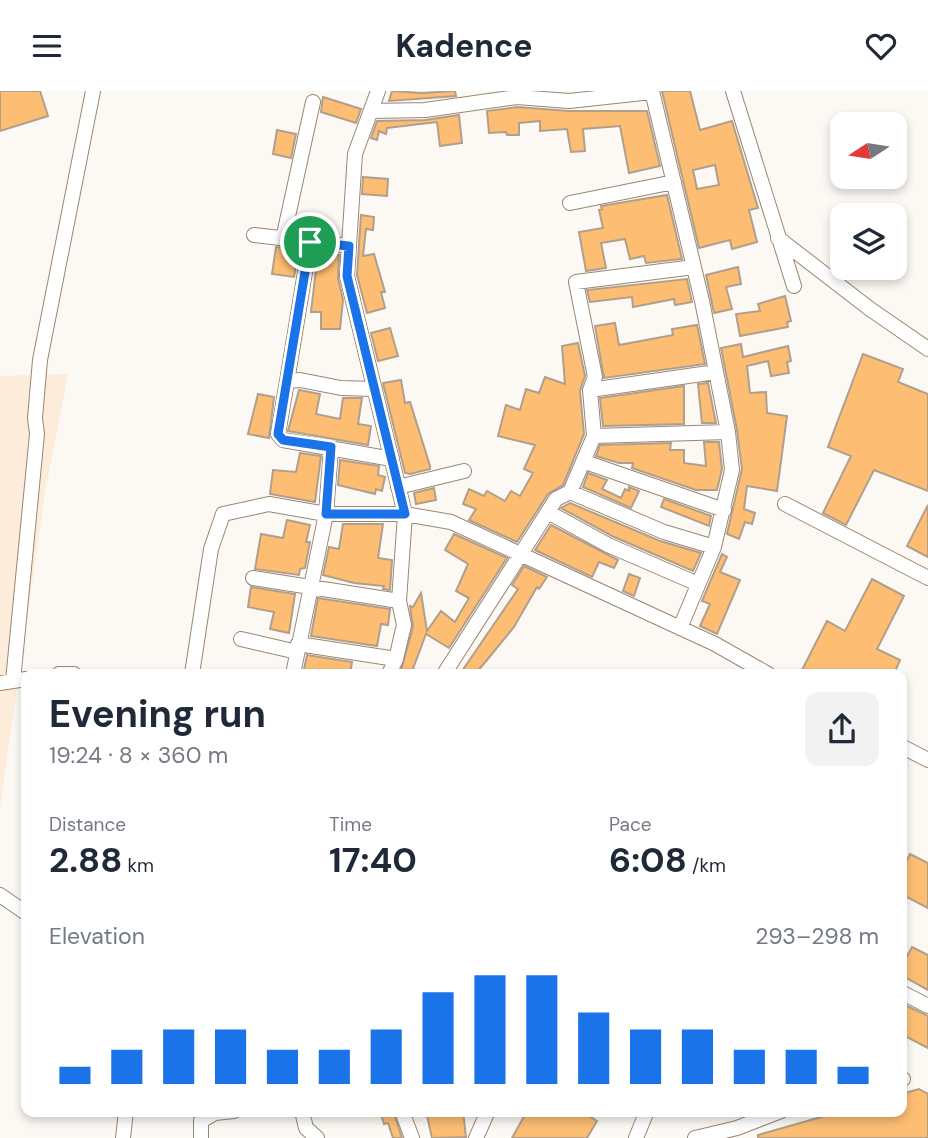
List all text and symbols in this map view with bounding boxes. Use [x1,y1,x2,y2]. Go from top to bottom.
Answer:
text: Kadence [395,25,533,67]
icon: menu [28,27,66,65]
icon: heart [862,27,900,65]
north arrow [830,112,906,189]
map controls [830,112,907,280]
button: layers [830,203,907,280]
pin [280,212,340,272]
icon: arrive [291,223,329,261]
text: Evening run [49,689,266,739]
button: share [805,692,879,766]
text: 19:24 · 8 × 360 m [49,740,228,770]
text: Distance [49,812,126,837]
text: Time [329,812,372,837]
text: Pace [609,812,652,837]
text: 2.88 [49,837,122,883]
text: 17:40 [329,837,417,883]
text: 6:08 [609,837,687,883]
text: km [122,853,154,878]
text: /km [687,853,726,878]
text: Elevation [49,921,145,951]
text: 293–298 m [755,921,879,951]

